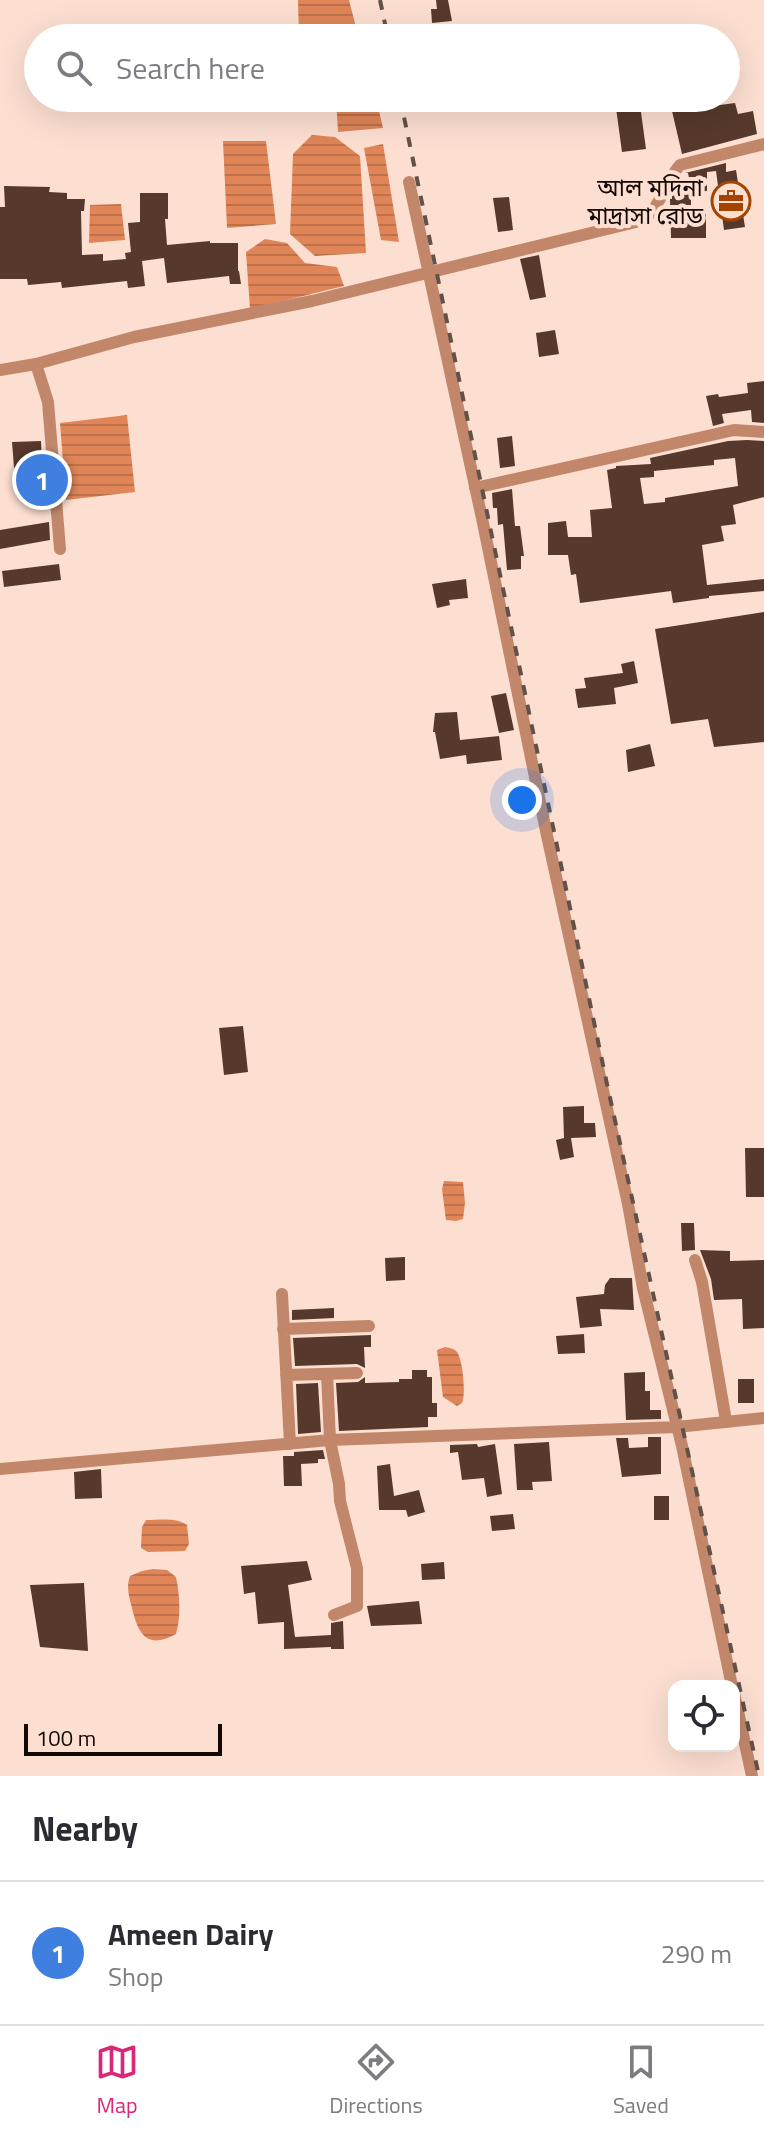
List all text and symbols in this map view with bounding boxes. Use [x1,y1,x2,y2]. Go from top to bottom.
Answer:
search box [24,24,740,112]
text: Search here [116,45,265,91]
icon: search [52,46,96,90]
place label: আল মদিনা মাদ্রাসা রোড [587,169,704,233]
office icon: আল মদিনা মাদ্রাসা রোড [710,180,752,222]
pin: 1 [16,450,68,510]
your location [502,780,542,820]
map controls [668,1680,740,1752]
button: locate [668,1680,740,1752]
scale bar [24,1720,222,1756]
text: 100 m [36,1721,96,1755]
text: Nearby [32,1802,138,1854]
text: Ameen Dairy [108,1911,273,1957]
text: 1 [51,1934,65,1973]
text: 290 m [661,1934,732,1973]
text: Shop [108,1957,163,1996]
tab: Map [95,2040,139,2122]
tab: Directions [329,2040,423,2122]
tab: Saved [613,2040,669,2122]

